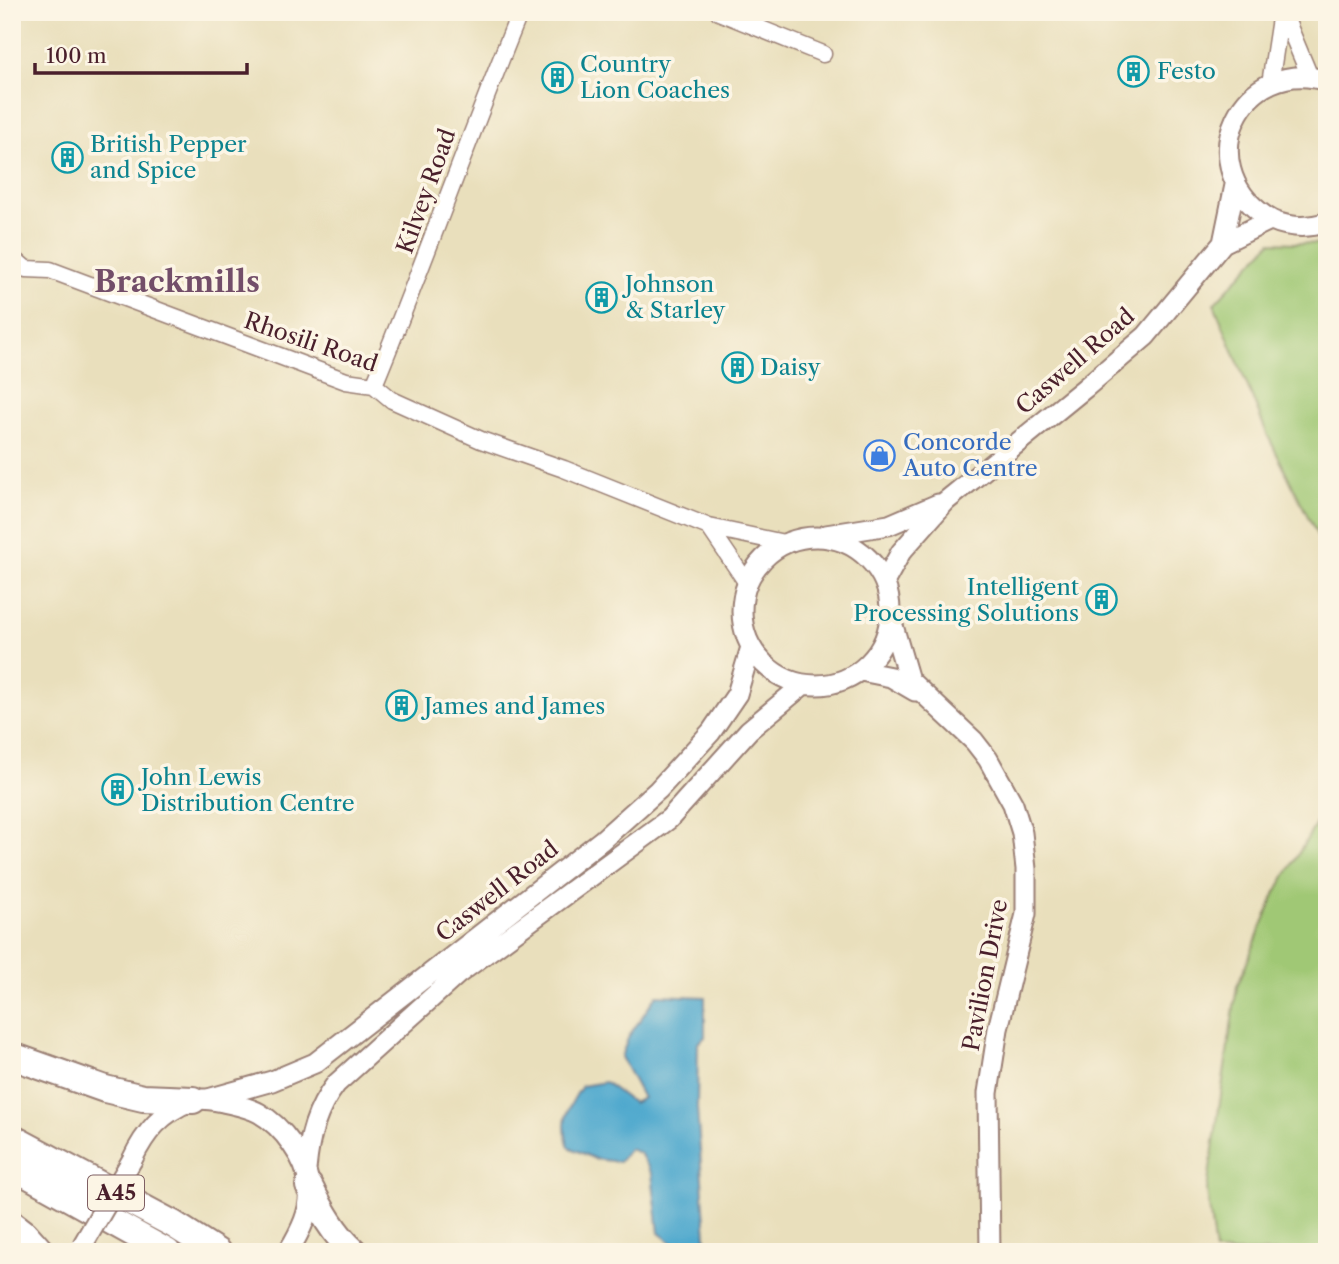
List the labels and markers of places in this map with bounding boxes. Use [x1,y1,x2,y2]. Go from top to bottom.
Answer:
place label: Country Lion Coaches [580,50,730,104]
building icon: Festo [1117,54,1151,88]
place label: Festo [1157,57,1216,85]
building icon: Country Lion Coaches [540,60,574,94]
place label: British Pepper and Spice [90,130,247,184]
building icon: British Pepper and Spice [50,140,84,174]
place label: Johnson & Starley [622,270,726,324]
building icon: Johnson & Starley [585,280,619,314]
building icon: Daisy [720,350,754,384]
place label: Daisy [760,353,821,381]
place label: Concorde Auto Centre [902,428,1038,482]
shop icon: Concorde Auto Centre [863,438,897,472]
place label: Intelligent Processing Solutions [853,573,1079,627]
building icon: Intelligent Processing Solutions [1085,583,1119,617]
building icon: James and James [384,689,418,723]
place label: James and James [421,692,605,720]
place label: John Lewis Distribution Centre [138,763,355,817]
building icon: John Lewis Distribution Centre [101,773,135,807]

